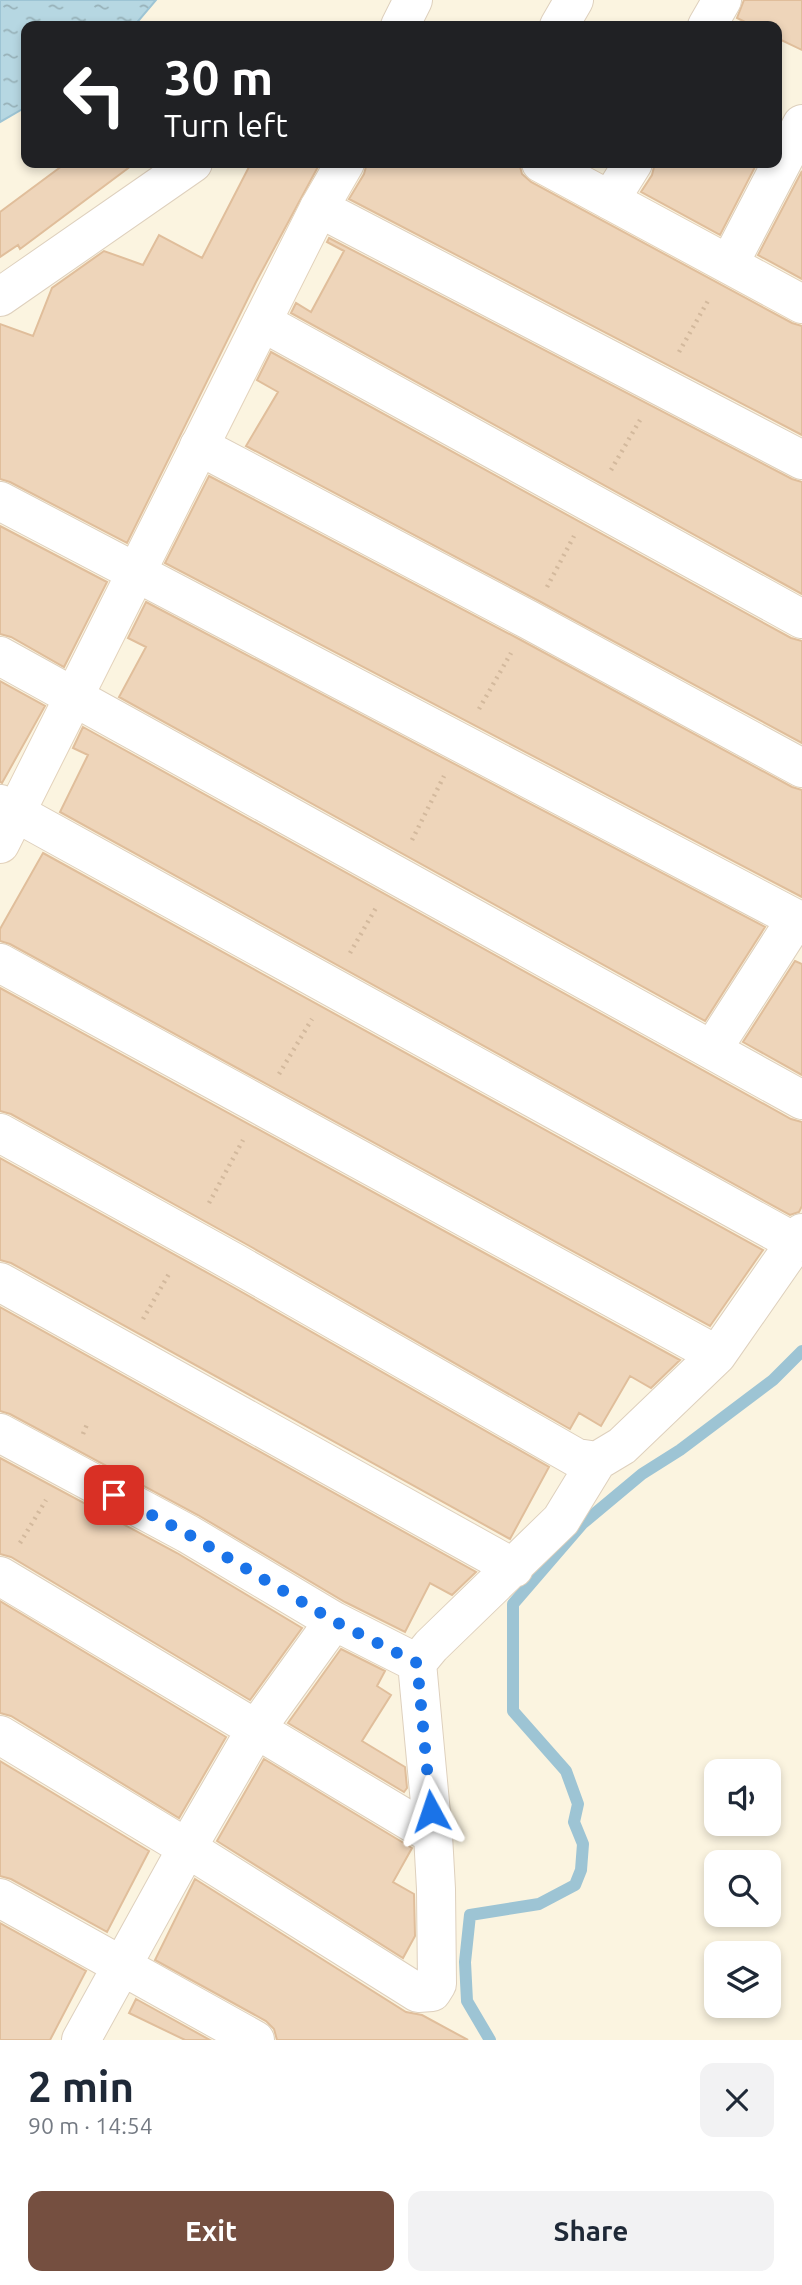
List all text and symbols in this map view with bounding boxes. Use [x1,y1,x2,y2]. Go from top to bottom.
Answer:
icon: left [49,49,140,140]
text: 30 m [164,49,273,104]
text: Turn left [164,107,288,143]
pin [84,1465,144,1525]
icon: arrive [95,1476,133,1514]
map controls [704,1759,781,2018]
button: sound [704,1759,781,1836]
position arrow [394,1774,468,1848]
button: search [704,1850,781,1927]
button: layers [704,1941,781,2018]
text: 2 min [28,2063,134,2110]
button: close [700,2063,774,2137]
text: 90 m · 14:54 [28,2113,153,2138]
button: Exit [28,2191,394,2271]
button: Share [408,2191,774,2271]

